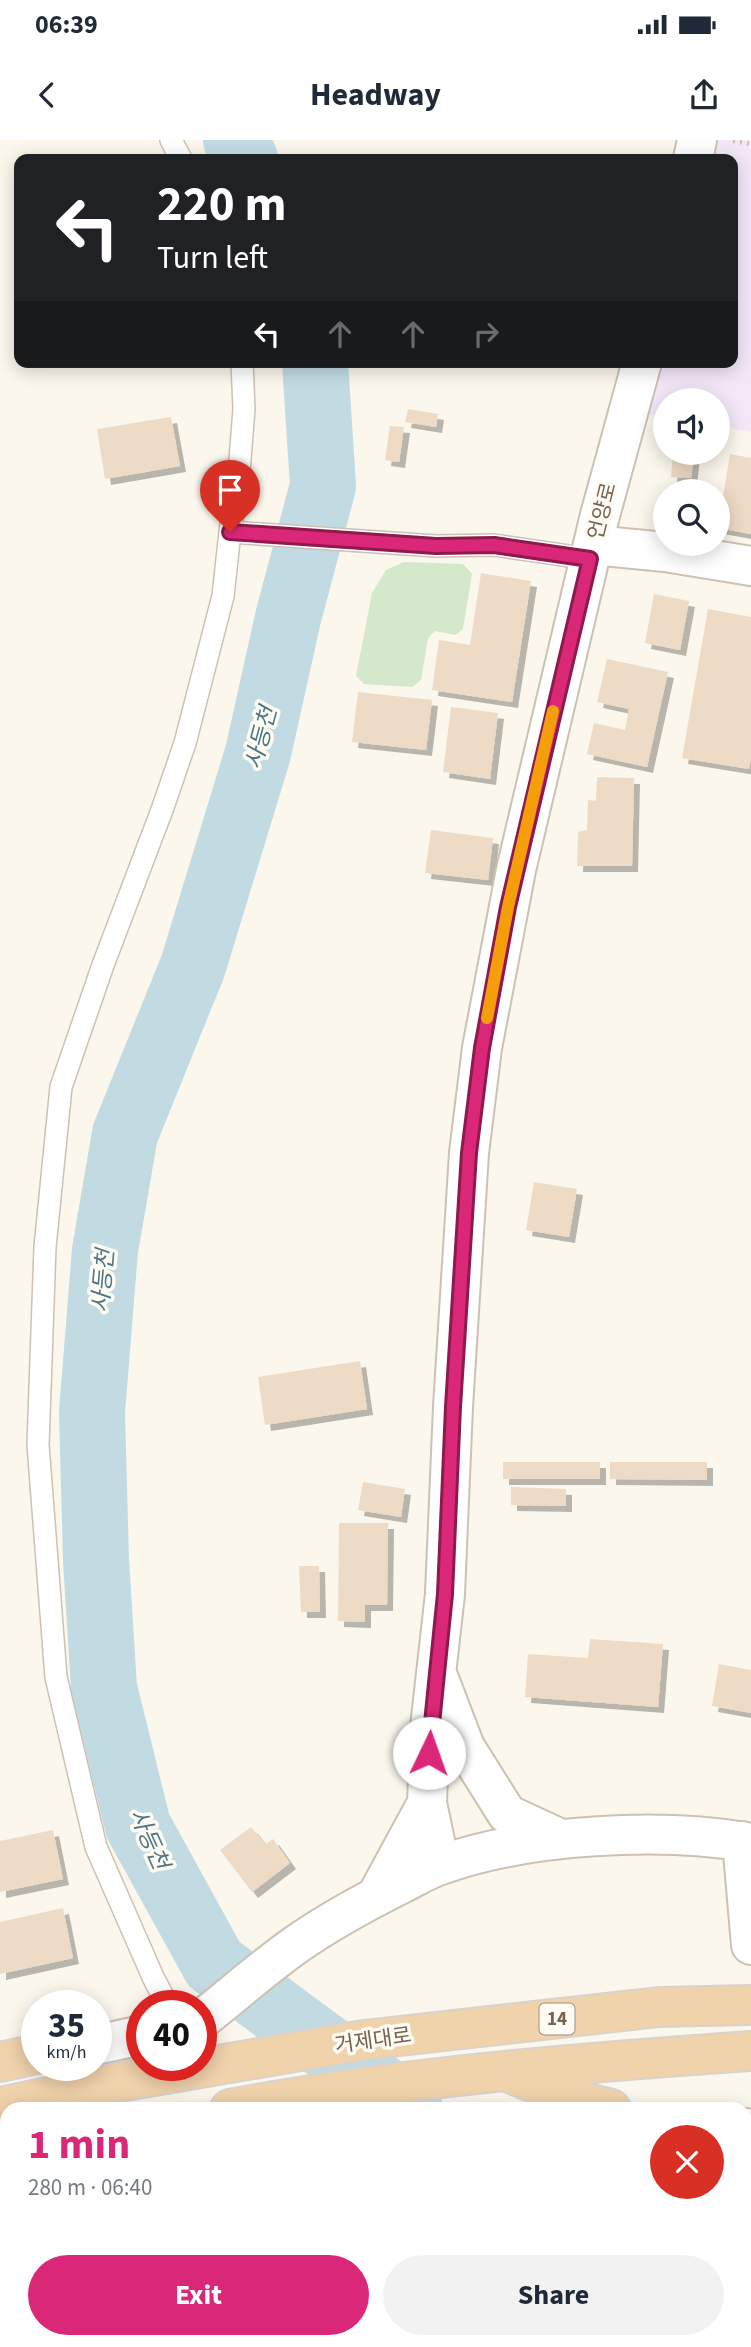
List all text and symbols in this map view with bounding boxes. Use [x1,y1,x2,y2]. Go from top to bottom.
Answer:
text: 06:39 [35,6,98,43]
text: Headway [310,72,441,118]
icon: back [28,76,66,114]
icon: share [685,76,723,114]
text: 220 m [157,170,286,240]
icon: left [42,182,133,273]
text: Turn left [157,235,268,281]
icon: left [248,315,286,353]
icon: ahead [321,315,359,353]
icon: ahead [394,315,432,353]
icon: right [467,315,505,353]
map controls [653,388,730,556]
button: sound [653,388,730,465]
pin [200,460,260,532]
icon: arrive [211,471,249,509]
street label: 언양로 [580,479,624,543]
button: search [653,479,730,556]
water label: 사등천 [237,700,286,773]
water label: 사등천 [84,1245,122,1314]
position arrow [392,1716,466,1790]
water label: 사등천 [121,1803,178,1877]
speed limit sign: 40 [126,1990,217,2081]
text: 35 [48,2001,85,2051]
road number: 14 [540,2004,574,2035]
street label: 거제대로 [333,2020,413,2060]
text: km/h [47,2040,86,2065]
text: 1 min [28,2115,130,2175]
button: close [650,2125,724,2199]
text: 280 m · 06:40 [28,2171,152,2204]
button: Exit [28,2255,369,2335]
button: Share [383,2255,724,2335]

